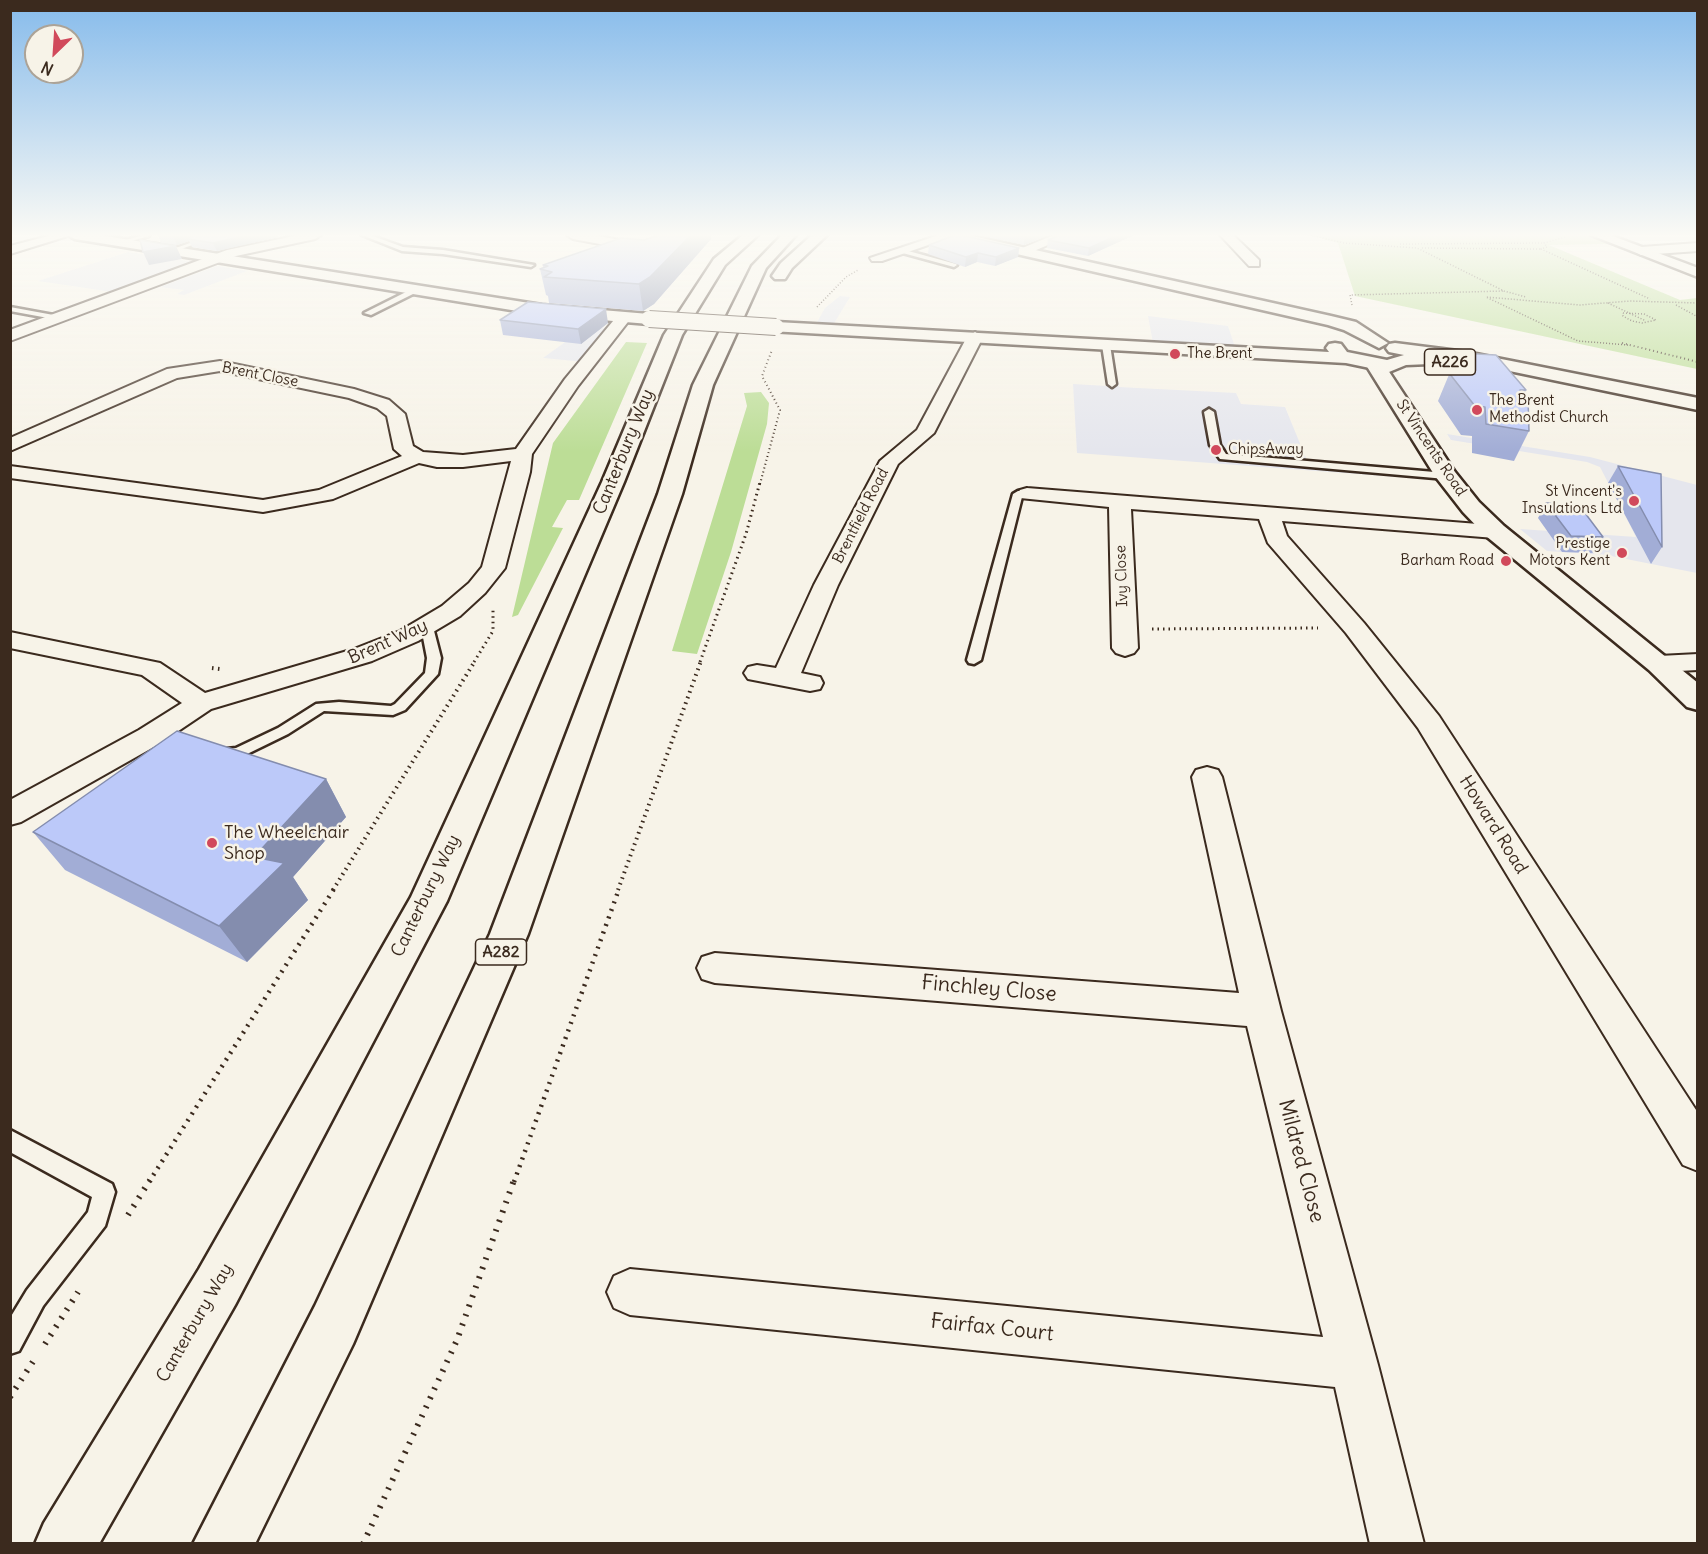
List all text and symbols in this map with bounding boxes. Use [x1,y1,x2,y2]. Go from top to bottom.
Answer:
north arrow [24,24,84,84]
text: N [38,57,56,80]
place label: The Brent [1187,345,1252,363]
marker: The Brent [1168,347,1182,361]
road number: A226 [1424,349,1476,375]
street label: Brent Close [220,359,300,391]
street label: Canterbury Way [589,386,659,518]
place label: The Brent Methodist Church [1489,392,1608,427]
street label: St Vincents Road [1392,396,1470,500]
marker: The Brent Methodist Church [1470,403,1484,417]
place label: ChipsAway [1228,441,1304,459]
marker: ChipsAway [1209,443,1223,457]
street label: Brentfield Road [829,465,893,567]
place label: St Vincent's Insulations Ltd [1522,483,1622,518]
marker: St Vincent's Insulations Ltd [1627,494,1641,508]
place label: Prestige Motors Kent [1529,535,1610,570]
street label: Ivy Close [1112,545,1132,607]
marker: Prestige Motors Kent [1615,546,1629,560]
place label: Barham Road [1400,552,1494,570]
marker: Barham Road [1499,554,1513,568]
street label: Brent Way [345,615,431,669]
street label: Howard Road [1454,772,1532,878]
place label: The Wheelchair Shop [224,822,349,864]
street label: Canterbury Way [387,831,465,961]
marker: The Wheelchair Shop [205,836,219,850]
road number: A282 [476,939,526,965]
street label: Finchley Close [920,971,1058,1007]
street label: Mildred Close [1272,1097,1330,1225]
street label: Canterbury Way [152,1260,238,1386]
street label: Fairfax Court [929,1309,1055,1347]

